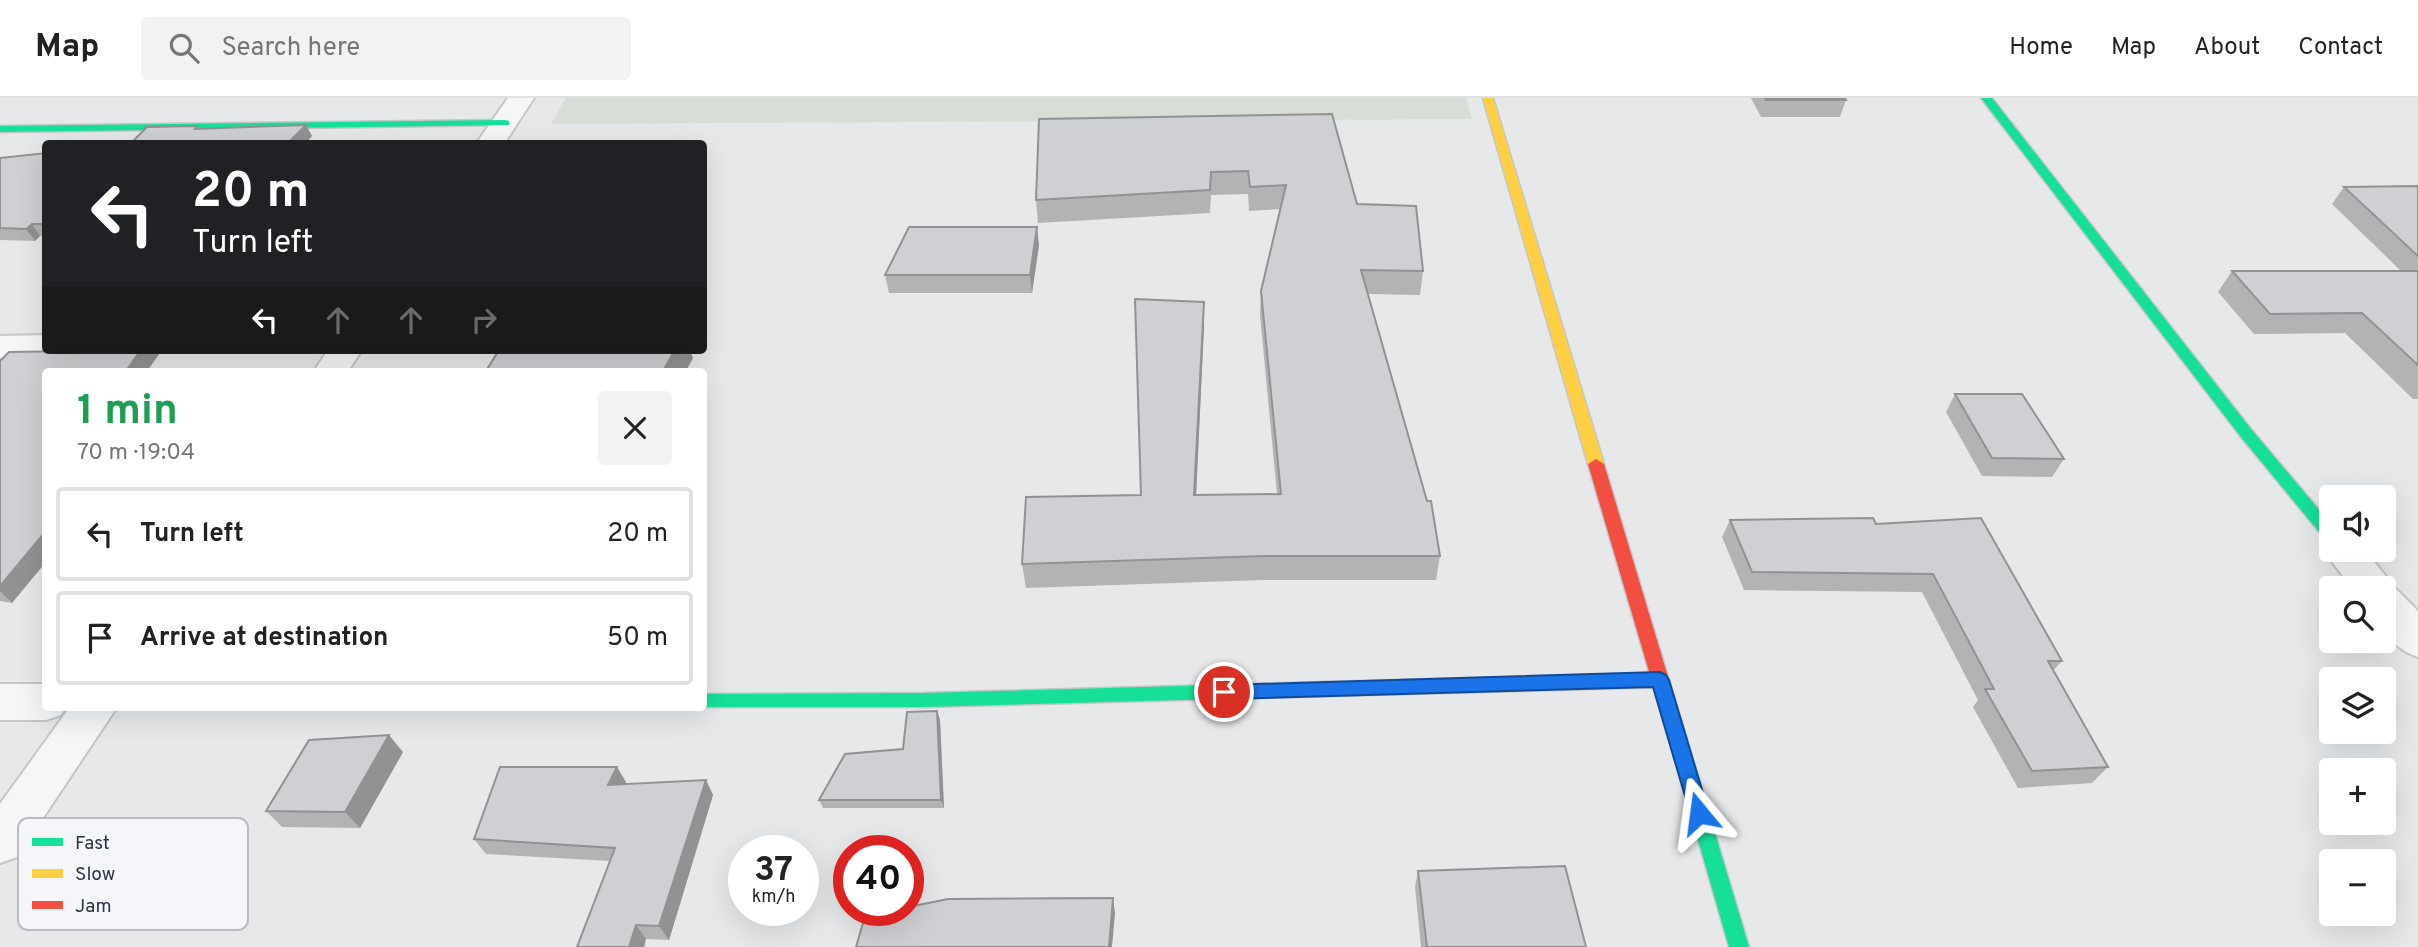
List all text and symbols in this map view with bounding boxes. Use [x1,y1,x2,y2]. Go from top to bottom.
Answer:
search box [141,17,631,80]
text: Map [35,27,99,69]
icon: search [165,29,203,67]
text: Search here [221,32,360,65]
text: Home [2009,33,2073,63]
text: Map [2111,33,2156,63]
text: About [2194,33,2260,63]
text: Contact [2298,33,2383,63]
text: 20 m [192,163,309,225]
icon: left [77,168,168,259]
text: Turn left [192,224,313,264]
icon: left [246,301,284,339]
icon: ahead [319,301,357,339]
icon: ahead [392,301,430,339]
icon: right [465,301,503,339]
text: 1 min [77,386,178,439]
button: close [598,391,672,465]
text: 70 m · 19:04 [77,439,195,468]
map controls [2319,485,2396,926]
button: sound [2319,485,2396,562]
icon: left [81,515,119,553]
text: Turn left [140,518,244,551]
text: 20 m [607,518,668,551]
button: search [2319,576,2396,653]
icon: arrive [81,619,119,657]
text: Arrive at destination [140,622,388,655]
text: 50 m [607,622,668,655]
pin [1194,662,1254,722]
button: layers [2319,667,2396,744]
icon: arrive [1205,673,1243,711]
button: + [2319,758,2396,835]
position arrow [1662,776,1736,850]
legend [18,818,248,930]
text: Fast [75,832,110,856]
speed limit sign: 40 [833,835,924,926]
text: 37 [754,849,793,893]
button: − [2319,849,2396,926]
text: Slow [75,863,115,887]
text: km/h [752,886,795,909]
text: Jam [75,895,112,919]

